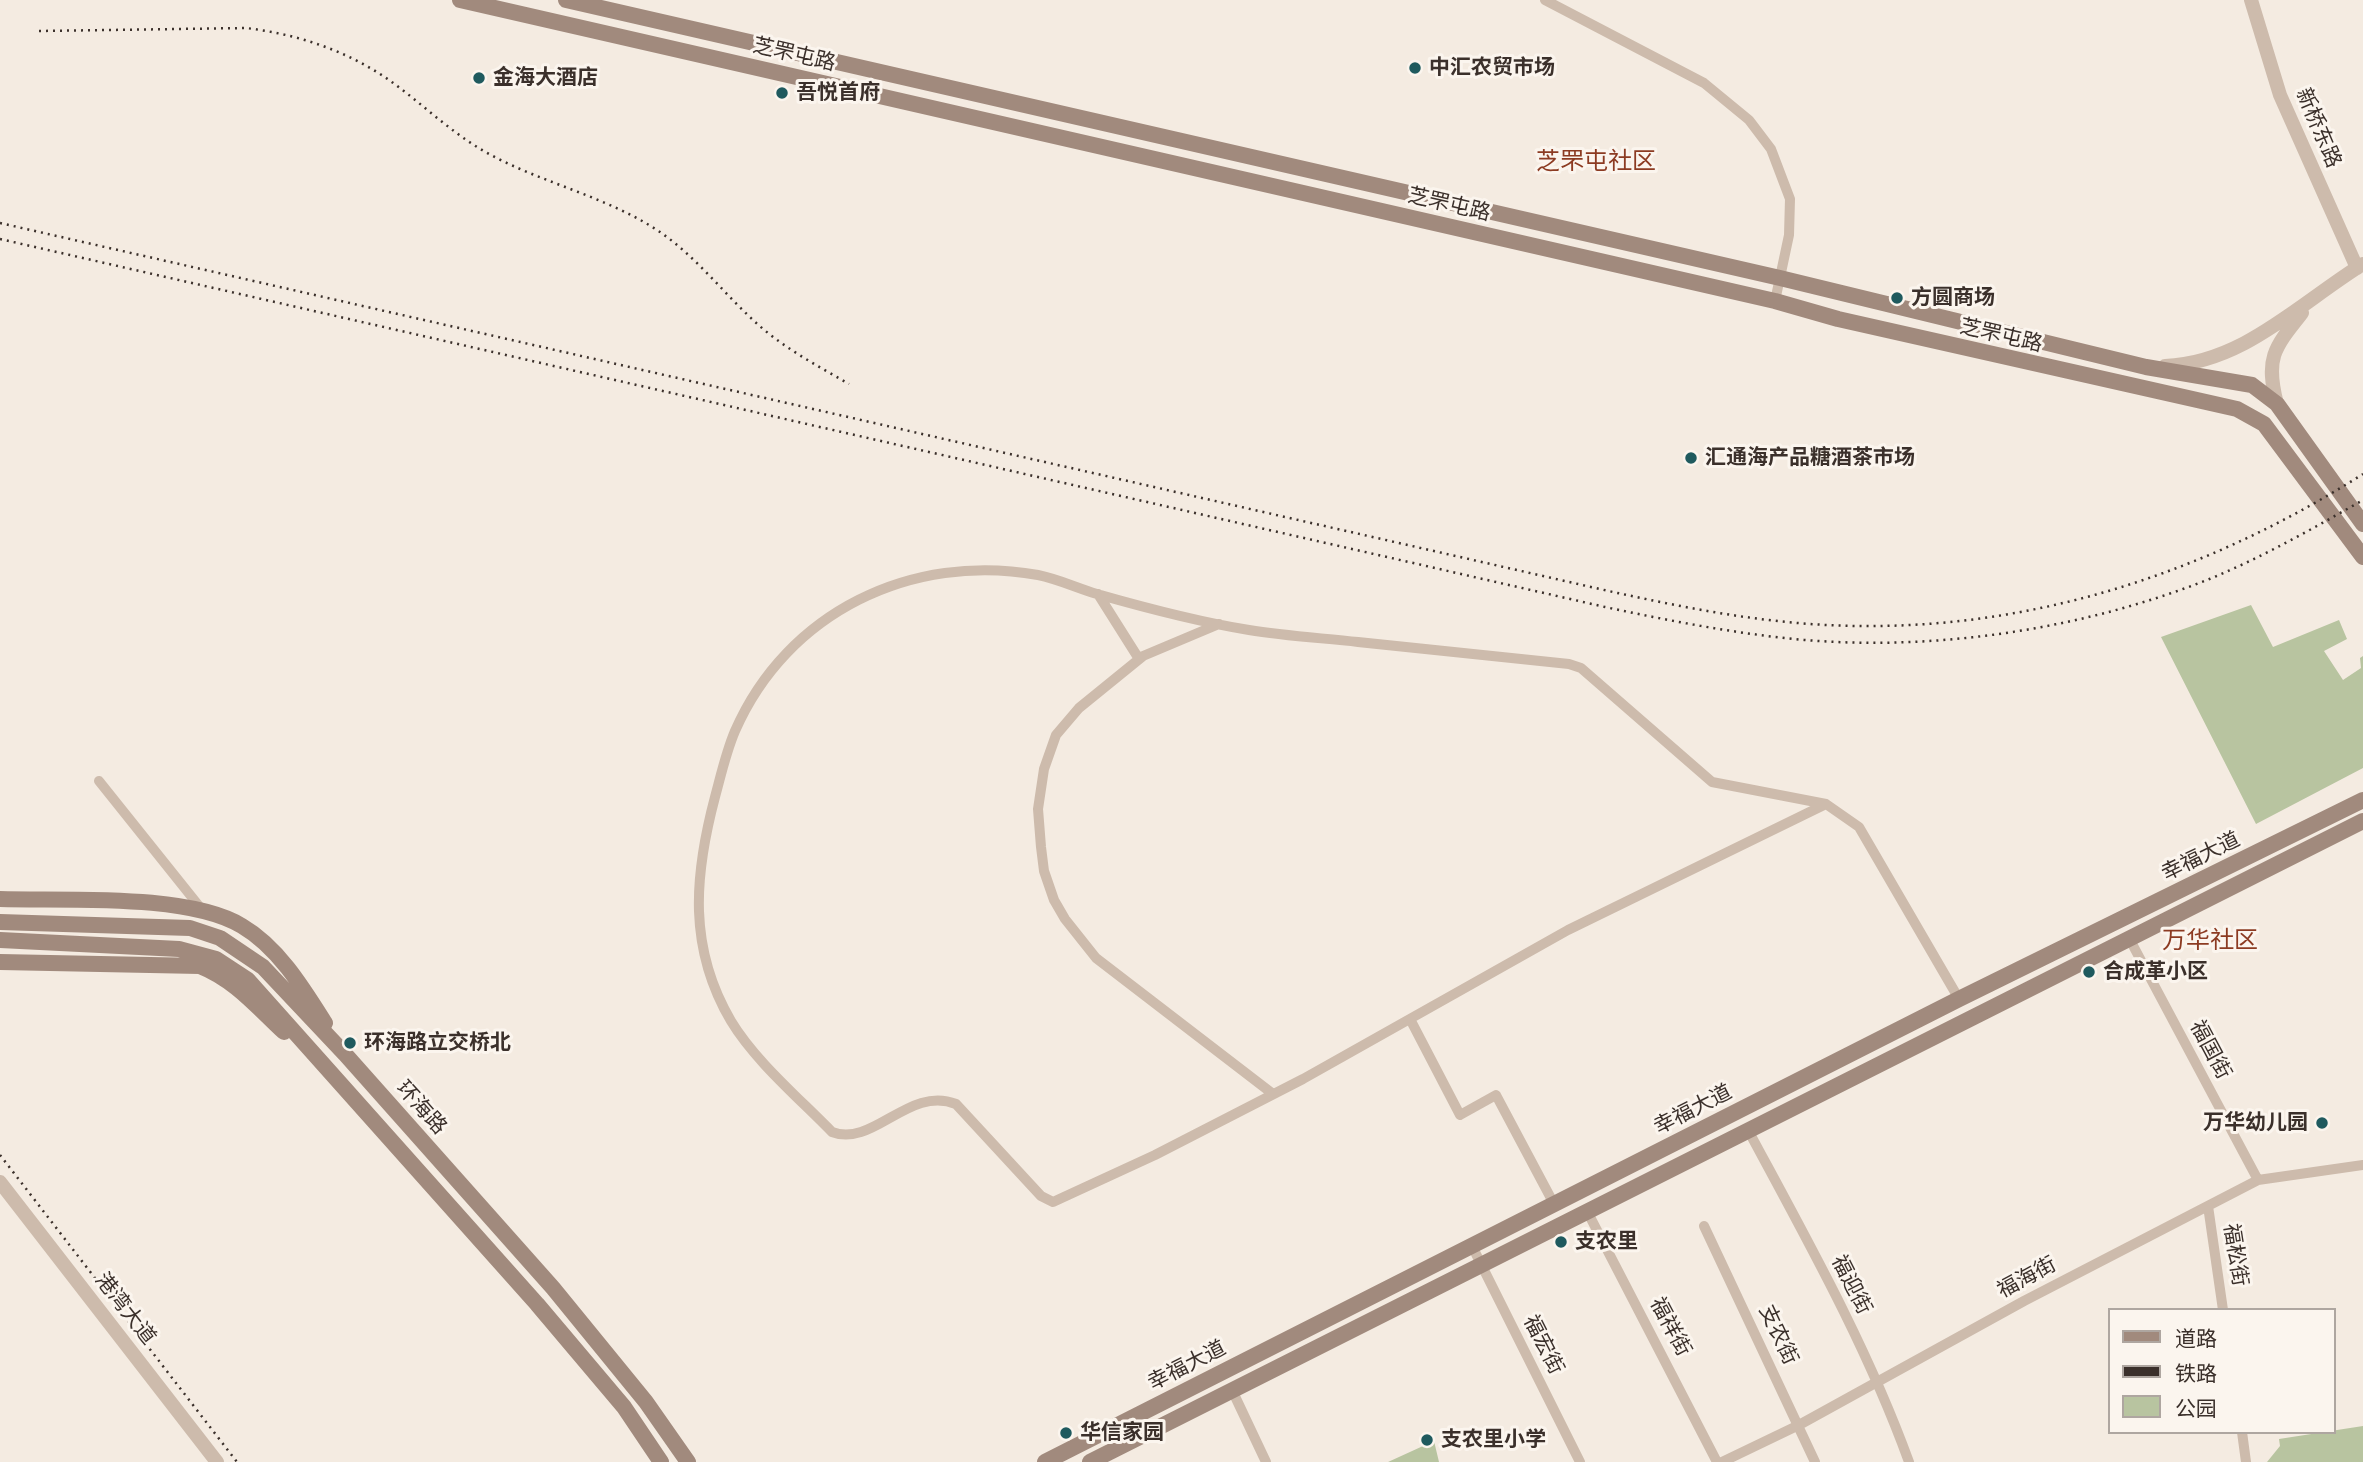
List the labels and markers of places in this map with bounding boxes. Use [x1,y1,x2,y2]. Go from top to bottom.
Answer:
place label: 中汇农贸市场 [1429,55,1555,81]
marker: 中汇农贸市场 [1407,60,1423,76]
place label: 金海大酒店 [493,65,598,91]
marker: 金海大酒店 [471,70,487,86]
place label: 吾悦首府 [796,80,880,106]
marker: 吾悦首府 [774,85,790,101]
place label: 方圆商场 [1911,285,1995,311]
marker: 方圆商场 [1889,290,1905,306]
place label: 汇通海产品糖酒茶市场 [1705,445,1915,471]
marker: 汇通海产品糖酒茶市场 [1683,450,1699,466]
place label: 合成革小区 [2103,959,2208,985]
marker: 合成革小区 [2081,964,2097,980]
place label: 环海路立交桥北 [364,1030,511,1056]
marker: 环海路立交桥北 [342,1035,358,1051]
place label: 万华幼儿园 [2203,1110,2308,1136]
marker: 万华幼儿园 [2314,1115,2330,1131]
place label: 支农里 [1575,1229,1638,1255]
marker: 支农里 [1553,1234,1569,1250]
place label: 华信家园 [1080,1420,1164,1446]
marker: 华信家园 [1058,1425,1074,1441]
place label: 支农里小学 [1441,1427,1546,1453]
marker: 支农里小学 [1419,1432,1435,1448]

